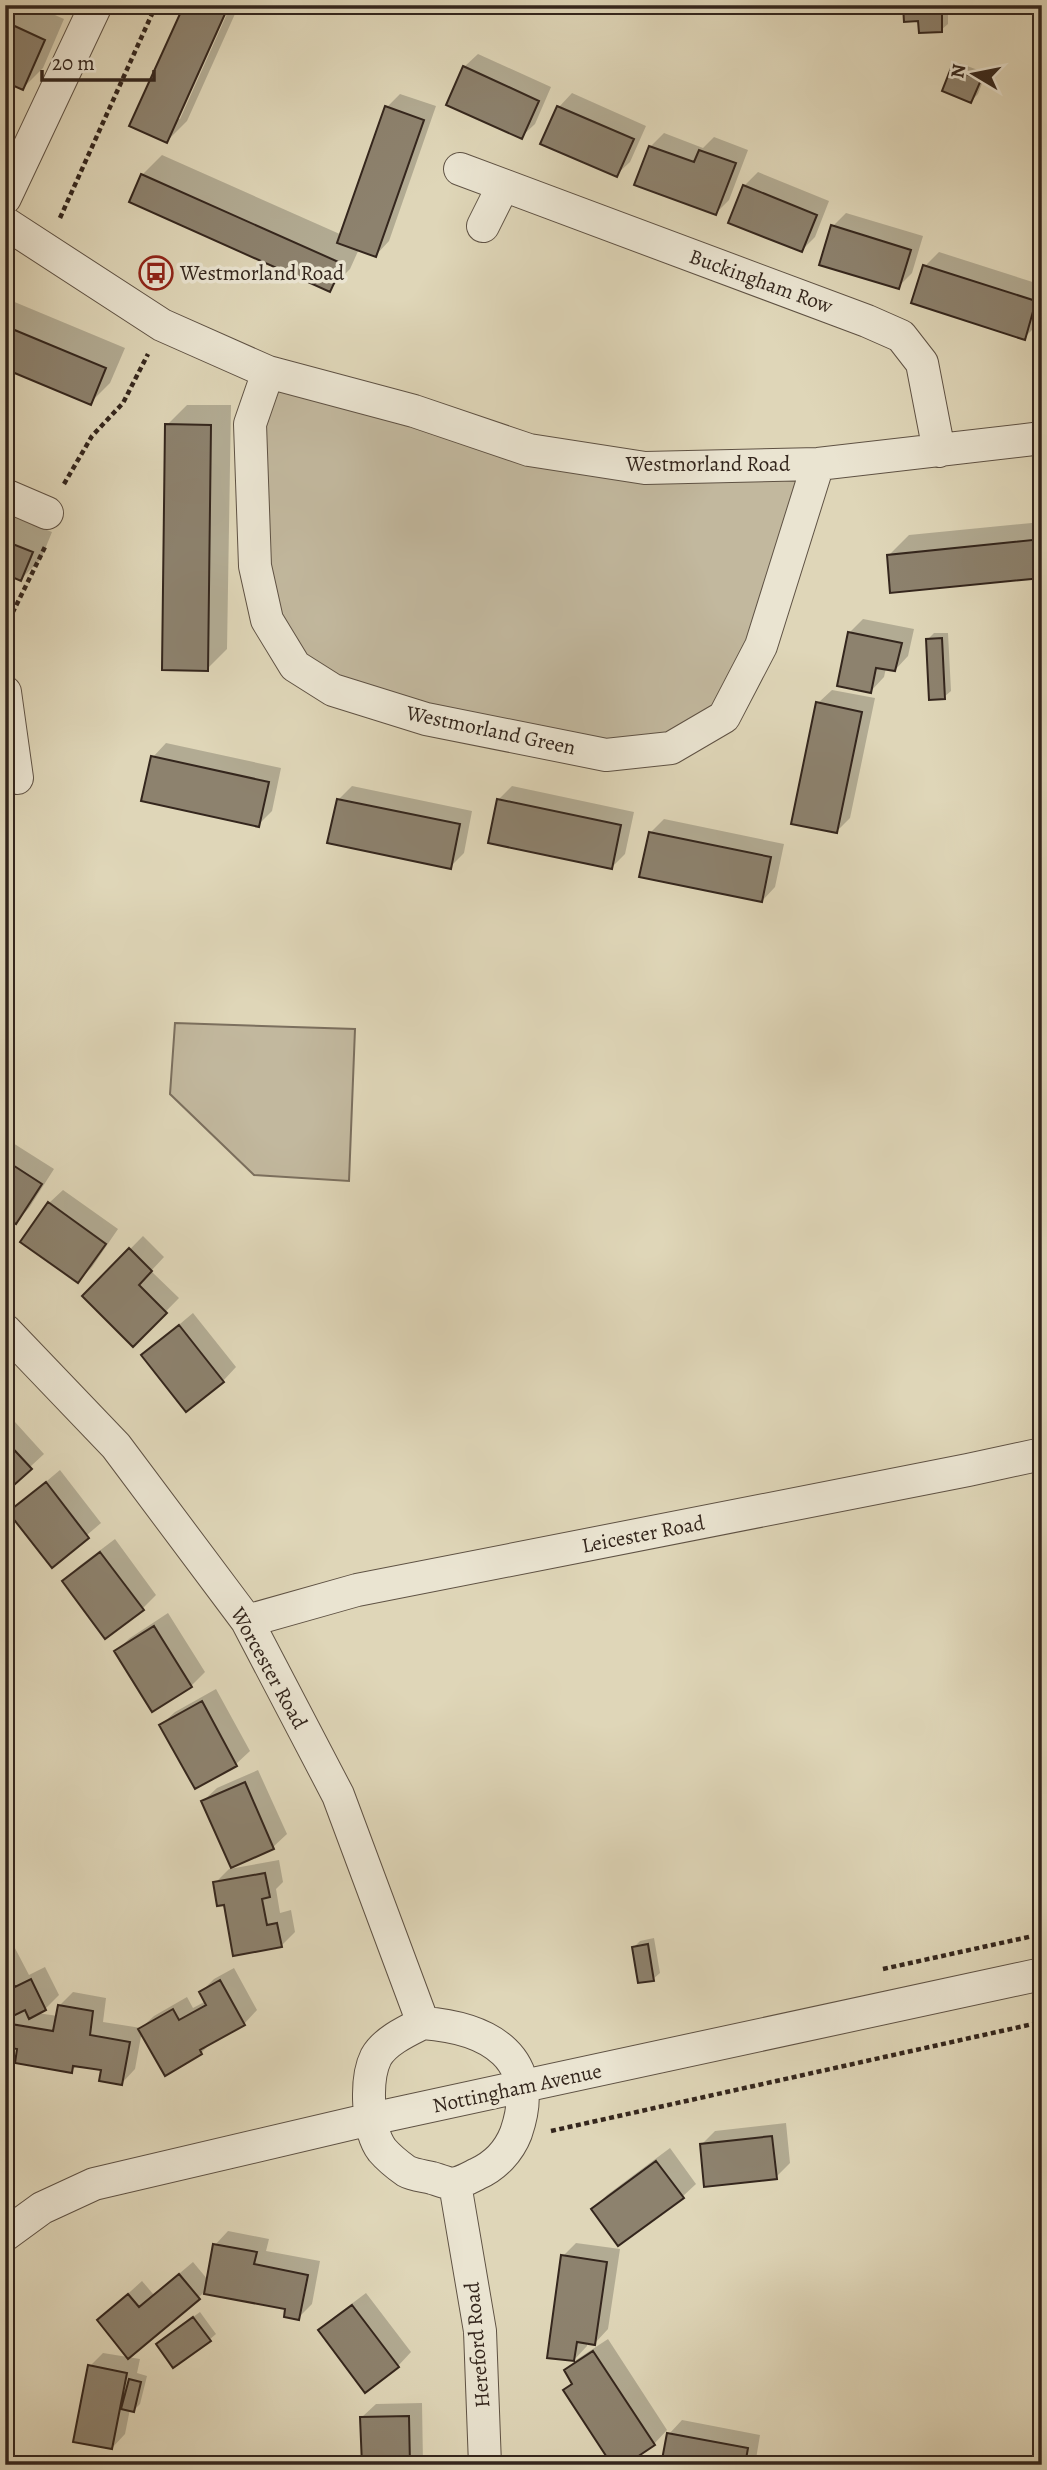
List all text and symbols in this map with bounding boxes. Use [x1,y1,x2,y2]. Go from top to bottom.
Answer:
scale bar [42,38,154,82]
north arrow [939,38,1009,108]
text: 20 m [52,49,95,77]
text: N [944,62,972,80]
street label: Buckingham Row [685,242,837,320]
bus stop icon: Westmorland Road [137,254,175,292]
place label: Westmorland Road [179,259,345,287]
street label: Westmorland Road [625,450,791,478]
street label: Westmorland Green [403,698,578,762]
street label: Leicester Road [579,1508,708,1560]
street label: Worcester Road [224,1601,314,1734]
street label: Nottingham Avenue [430,2056,604,2120]
street label: Hereford Road [457,2280,496,2409]

